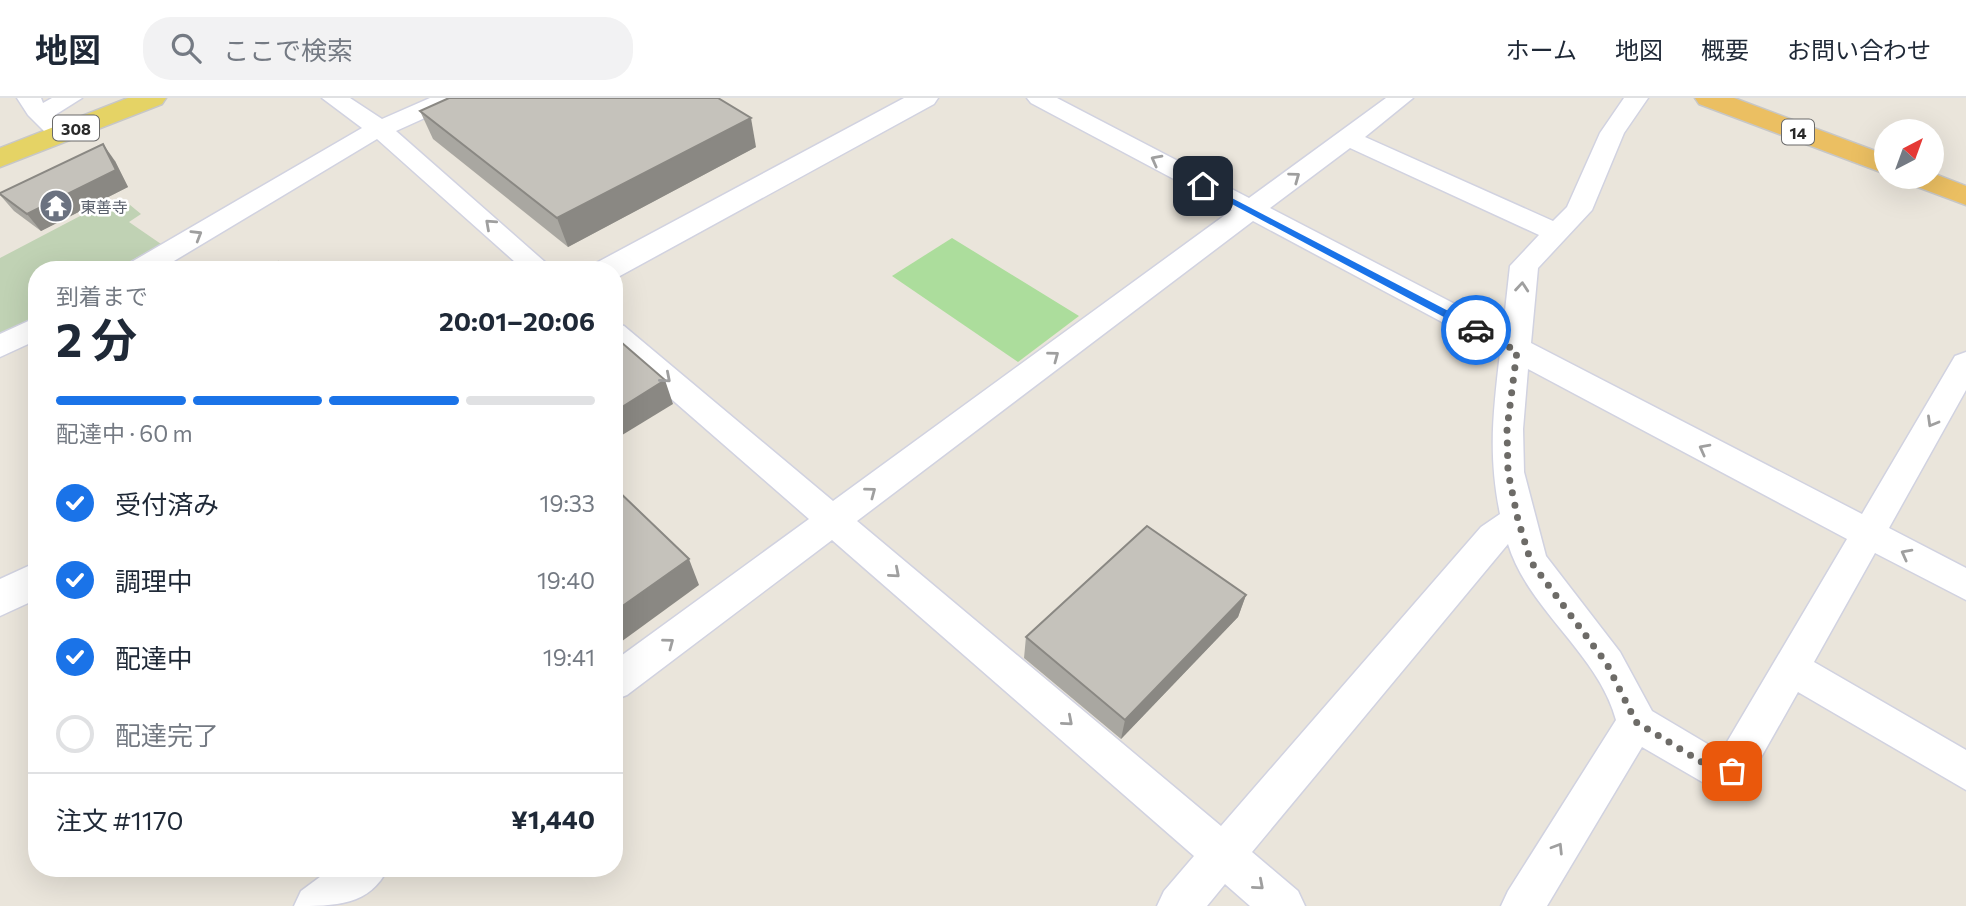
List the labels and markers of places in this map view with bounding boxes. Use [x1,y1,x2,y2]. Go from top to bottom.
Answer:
pin [1173,156,1233,216]
temple icon: 東善寺 [37,187,75,225]
place label: 東善寺 [80,197,128,216]
pin [1702,741,1762,801]

